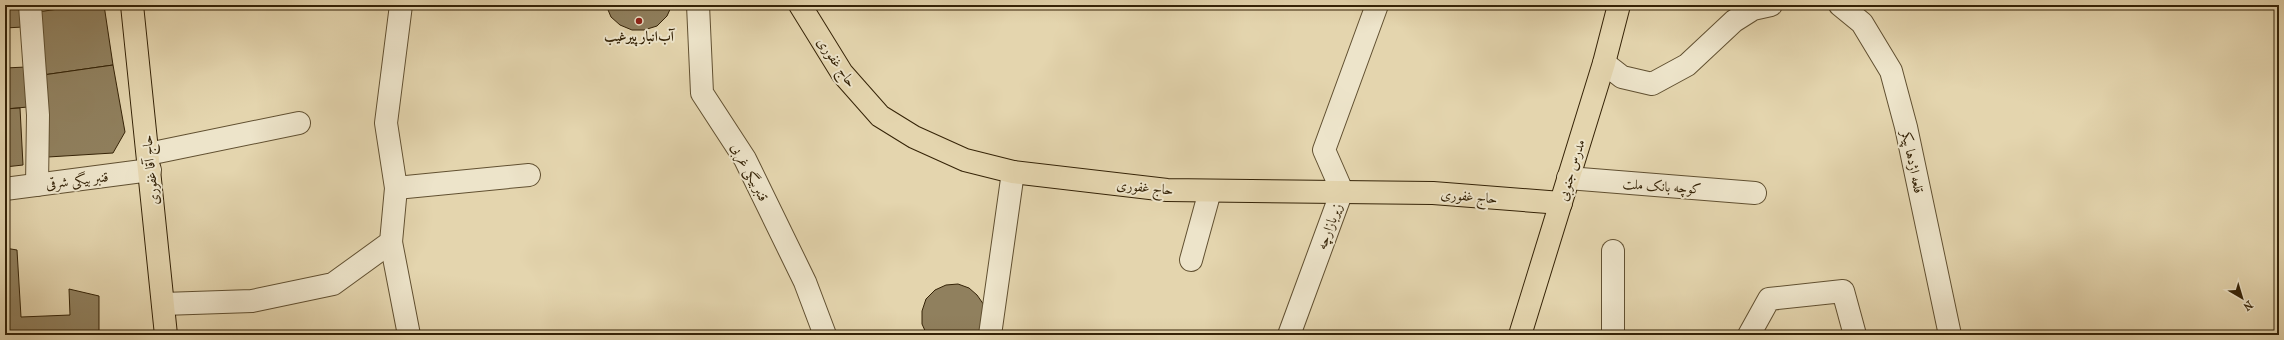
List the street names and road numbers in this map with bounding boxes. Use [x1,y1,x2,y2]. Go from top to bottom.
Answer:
street label: حاج غفوری [810,34,860,93]
street label: قلعه اژدها پیکر [1895,127,1927,195]
street label: حاج آقا غفوری [138,134,167,206]
street label: مدرس جنوبی [1554,137,1590,203]
street label: قنبربیگی غربی [726,140,772,205]
street label: قنبر بیگی شرقی [45,168,109,194]
street label: کوچه بانک ملت [1622,175,1702,199]
street label: حاج غفوری [1115,176,1174,203]
street label: حاج غفوری [1439,186,1498,211]
street label: زیربازارچه [1313,201,1347,252]

